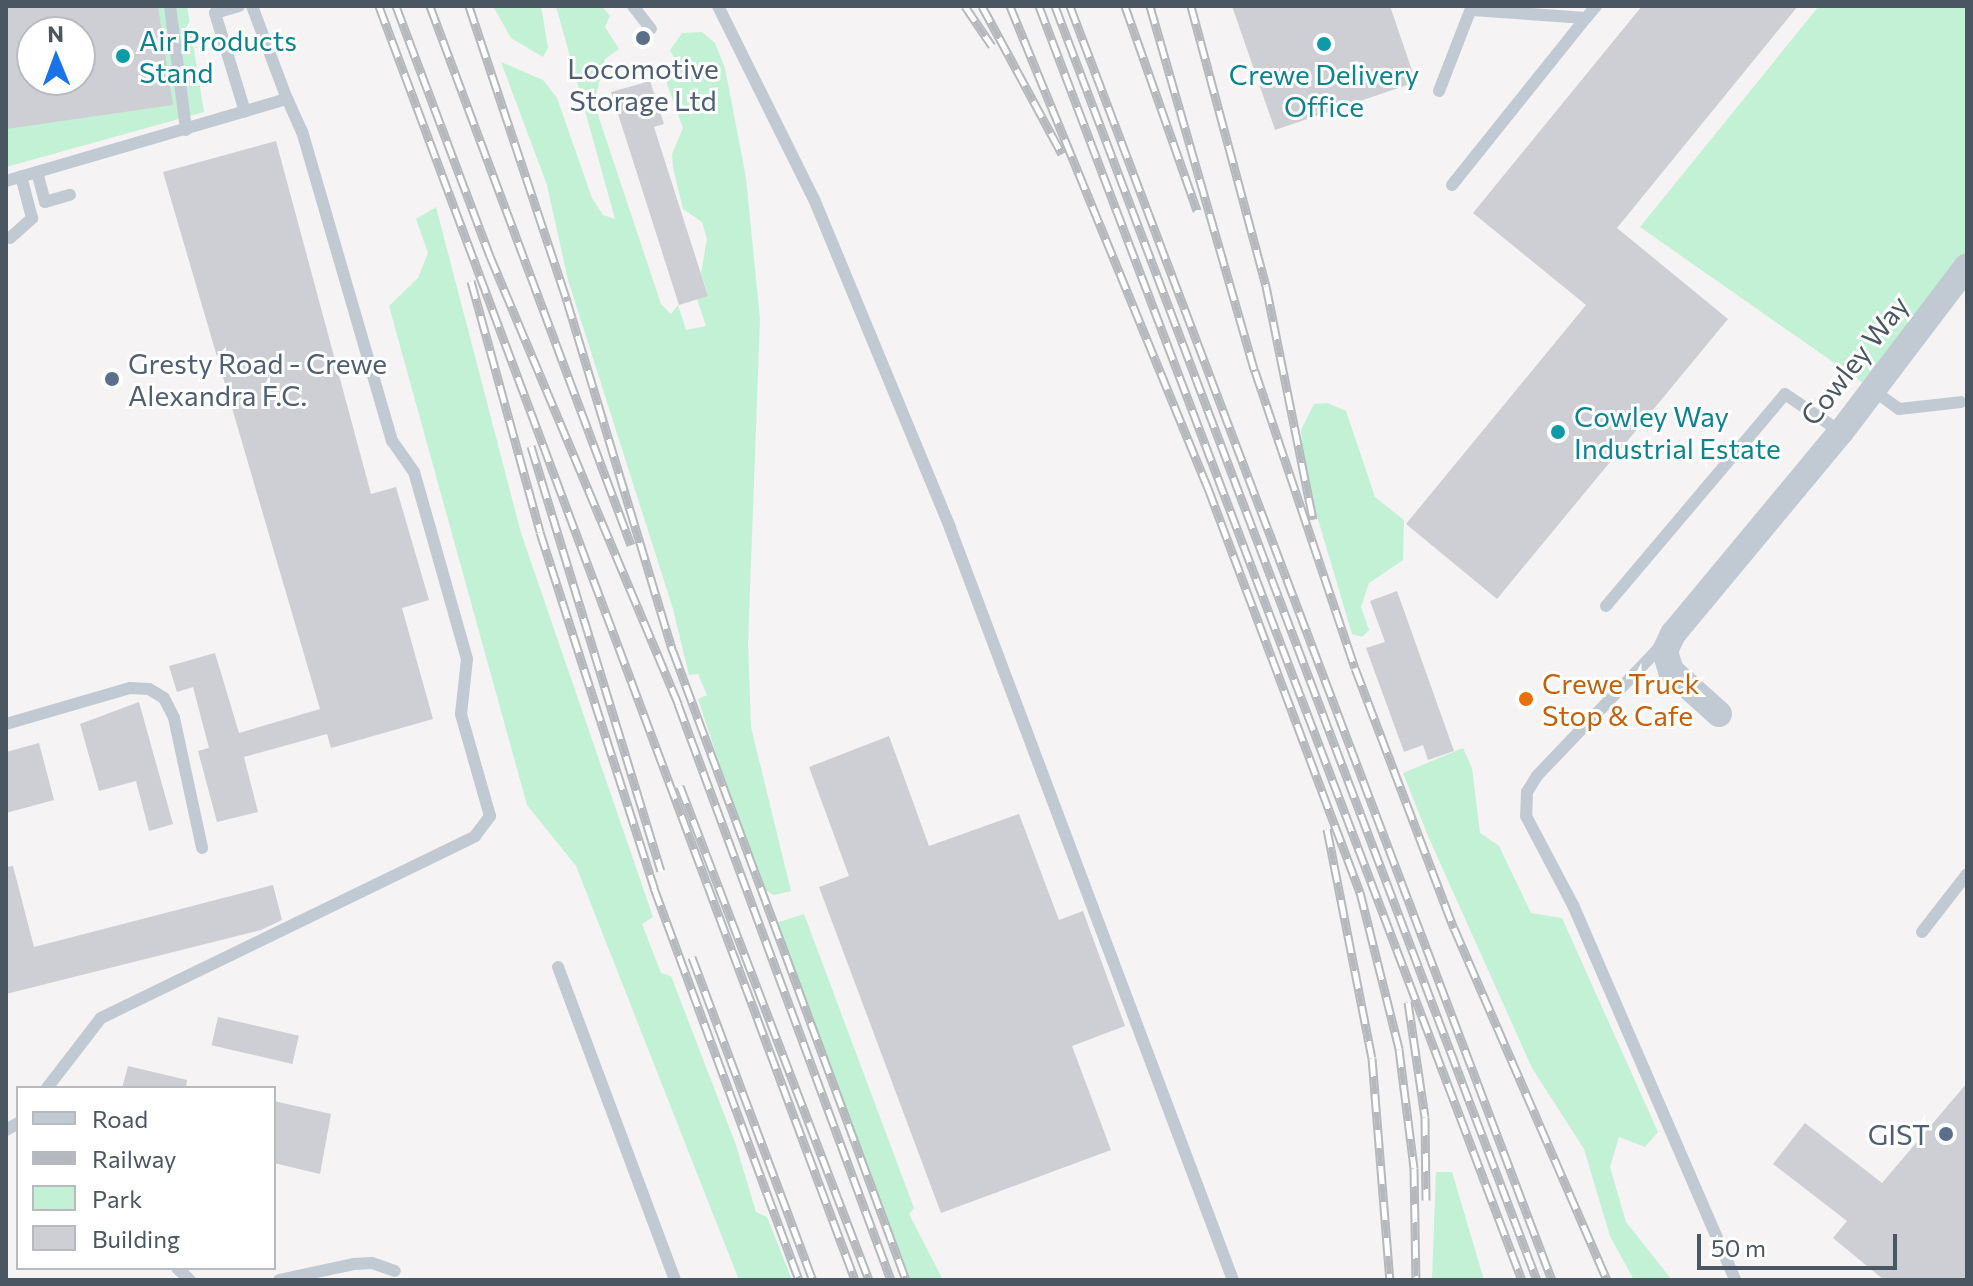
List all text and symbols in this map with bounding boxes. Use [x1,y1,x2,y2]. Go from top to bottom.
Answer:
north arrow [16,16,96,96]
text: N [47,20,64,47]
place label: Air Products Stand [139,23,297,89]
marker: Locomotive Storage Ltd [634,29,652,47]
marker: Crewe Delivery Office [1315,35,1333,53]
marker: Air Products Stand [114,47,132,65]
place label: Locomotive Storage Ltd [567,51,719,117]
place label: Crewe Delivery Office [1229,57,1419,123]
street label: Cowley Way [1793,289,1915,431]
place label: Gresty Road - Crewe Alexandra F.C. [128,346,387,412]
marker: Gresty Road - Crewe Alexandra F.C. [103,370,121,388]
place label: Cowley Way Industrial Estate [1574,399,1781,465]
marker: Cowley Way Industrial Estate [1549,423,1567,441]
place label: Crewe Truck Stop & Cafe [1542,666,1700,732]
marker: Crewe Truck Stop & Cafe [1517,690,1535,708]
legend [16,1086,276,1270]
text: Road [92,1104,148,1133]
place label: GIST [1868,1117,1930,1151]
marker: GIST [1937,1125,1955,1143]
text: Railway [92,1144,177,1173]
text: Park [92,1184,142,1213]
scale bar [1701,1218,1901,1268]
text: Building [92,1224,180,1253]
text: 50 m [1711,1233,1766,1262]

